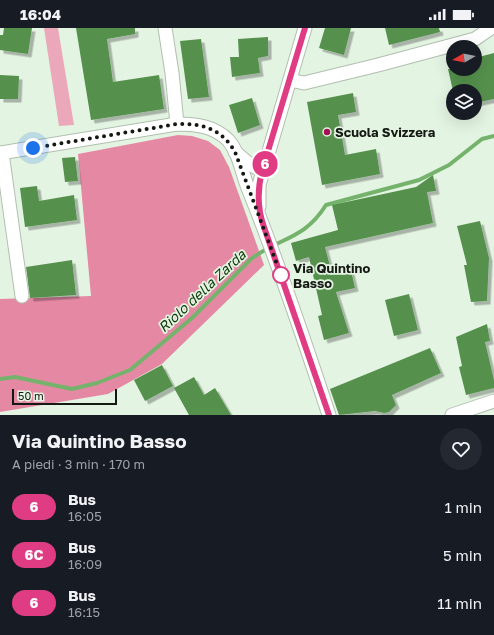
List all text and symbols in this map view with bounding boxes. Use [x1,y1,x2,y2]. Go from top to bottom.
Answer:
text: 16:04 [20,5,61,23]
north arrow [446,40,482,76]
map controls [446,40,482,120]
button: layers [446,84,482,120]
place label: Scuola Svizzera [335,124,436,140]
marker: Scuola Svizzera [322,127,332,137]
your location [23,138,43,158]
line badge: 6 [252,151,278,177]
text: 6 [261,155,269,172]
water label: Riolo della Zarda [154,245,250,335]
place label: Via Quintino Basso [293,260,370,291]
marker: Via Quintino Basso [272,266,290,284]
scale bar [12,387,117,406]
text: 50 m [18,389,44,402]
button: heart [440,428,482,470]
text: Via Quintino Basso [12,429,187,452]
text: A piedi · 3 min · 170 m [12,456,145,472]
text: Bus [68,490,96,508]
text: 6 [30,498,38,515]
text: 1 min [444,498,482,516]
text: 16:05 [68,508,102,524]
text: Bus [68,538,96,556]
text: 6C [25,546,43,563]
text: 5 min [443,546,482,564]
text: 16:09 [68,556,102,572]
text: Bus [68,586,96,604]
text: 6 [30,594,38,611]
text: 11 min [437,594,482,612]
text: 16:15 [68,604,100,620]

